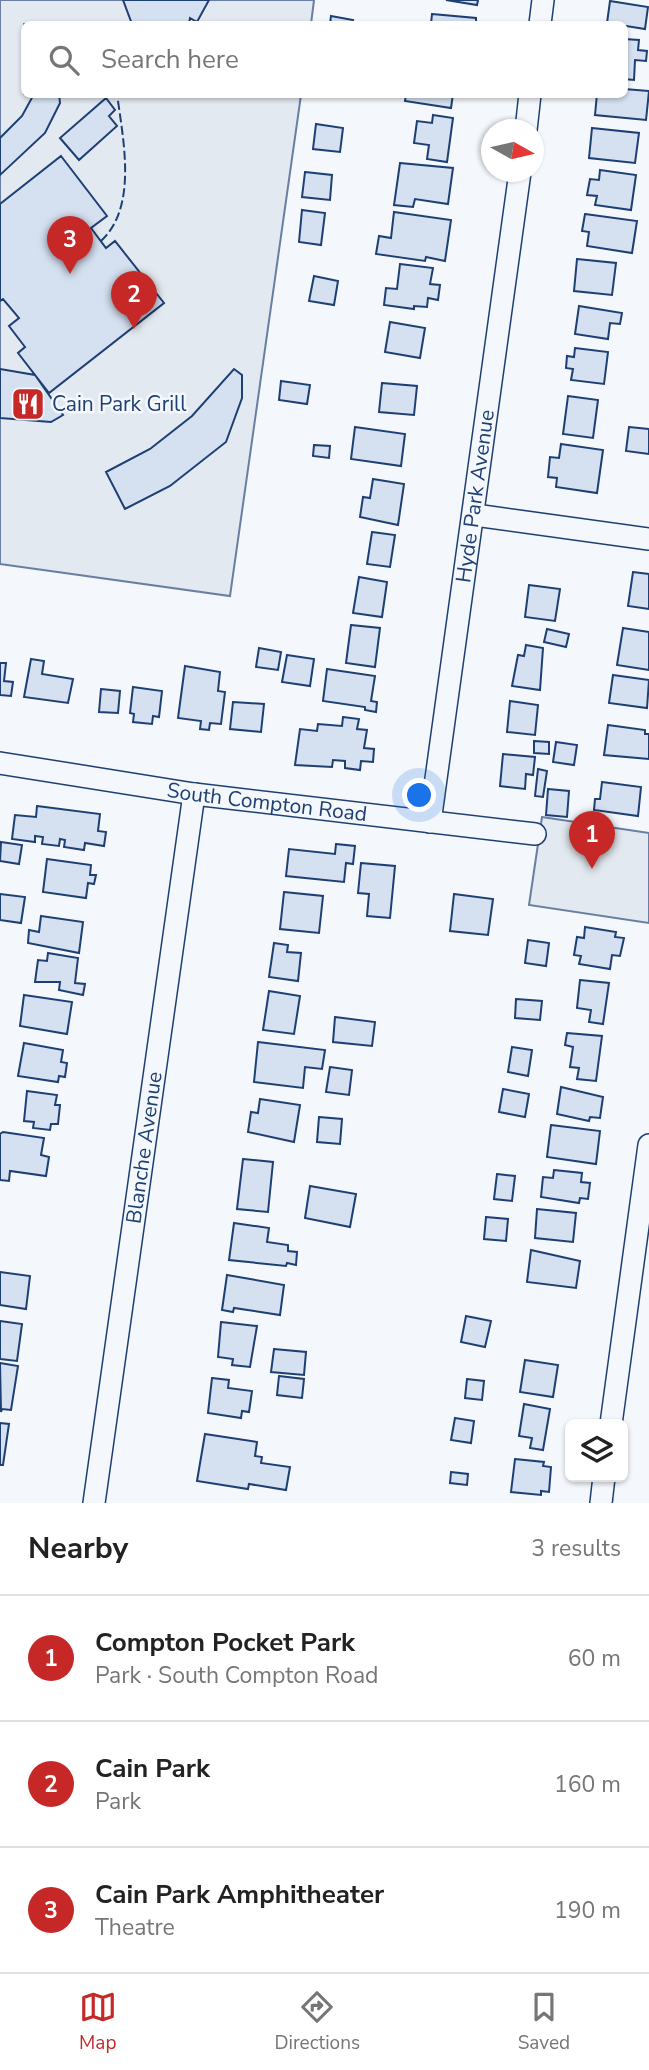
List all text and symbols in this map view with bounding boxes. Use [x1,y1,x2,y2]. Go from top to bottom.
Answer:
search box [21,21,628,98]
icon: search [45,41,83,79]
text: Search here [101,42,239,77]
north arrow [481,119,544,182]
pin: 3 [47,216,93,274]
pin: 2 [111,271,157,329]
restaurant icon: Cain Park Grill [9,385,47,423]
place label: Cain Park Grill [52,390,187,418]
street label: Hyde Park Avenue [449,408,501,584]
street label: South Compton Road [165,776,369,828]
your location [402,778,436,812]
pin: 1 [569,811,615,869]
street label: Blanche Avenue [120,1070,169,1225]
map controls [565,1419,628,1482]
button: layers [565,1419,628,1482]
text: Nearby [28,1528,128,1569]
text: 3 results [531,1533,621,1564]
text: Compton Pocket Park [95,1625,355,1660]
text: 1 [44,1643,58,1674]
text: 60 m [568,1643,621,1674]
text: Park · South Compton Road [95,1660,379,1691]
text: Cain Park [95,1751,210,1786]
text: 2 [44,1769,58,1800]
text: 160 m [554,1769,621,1800]
text: Park [95,1786,141,1817]
text: Cain Park Amphitheater [95,1877,384,1912]
text: 3 [44,1895,58,1926]
text: 190 m [554,1895,621,1926]
text: Theatre [95,1912,175,1943]
tab: Map [79,1988,117,2056]
tab: Directions [274,1988,360,2056]
tab: Saved [518,1988,570,2056]

